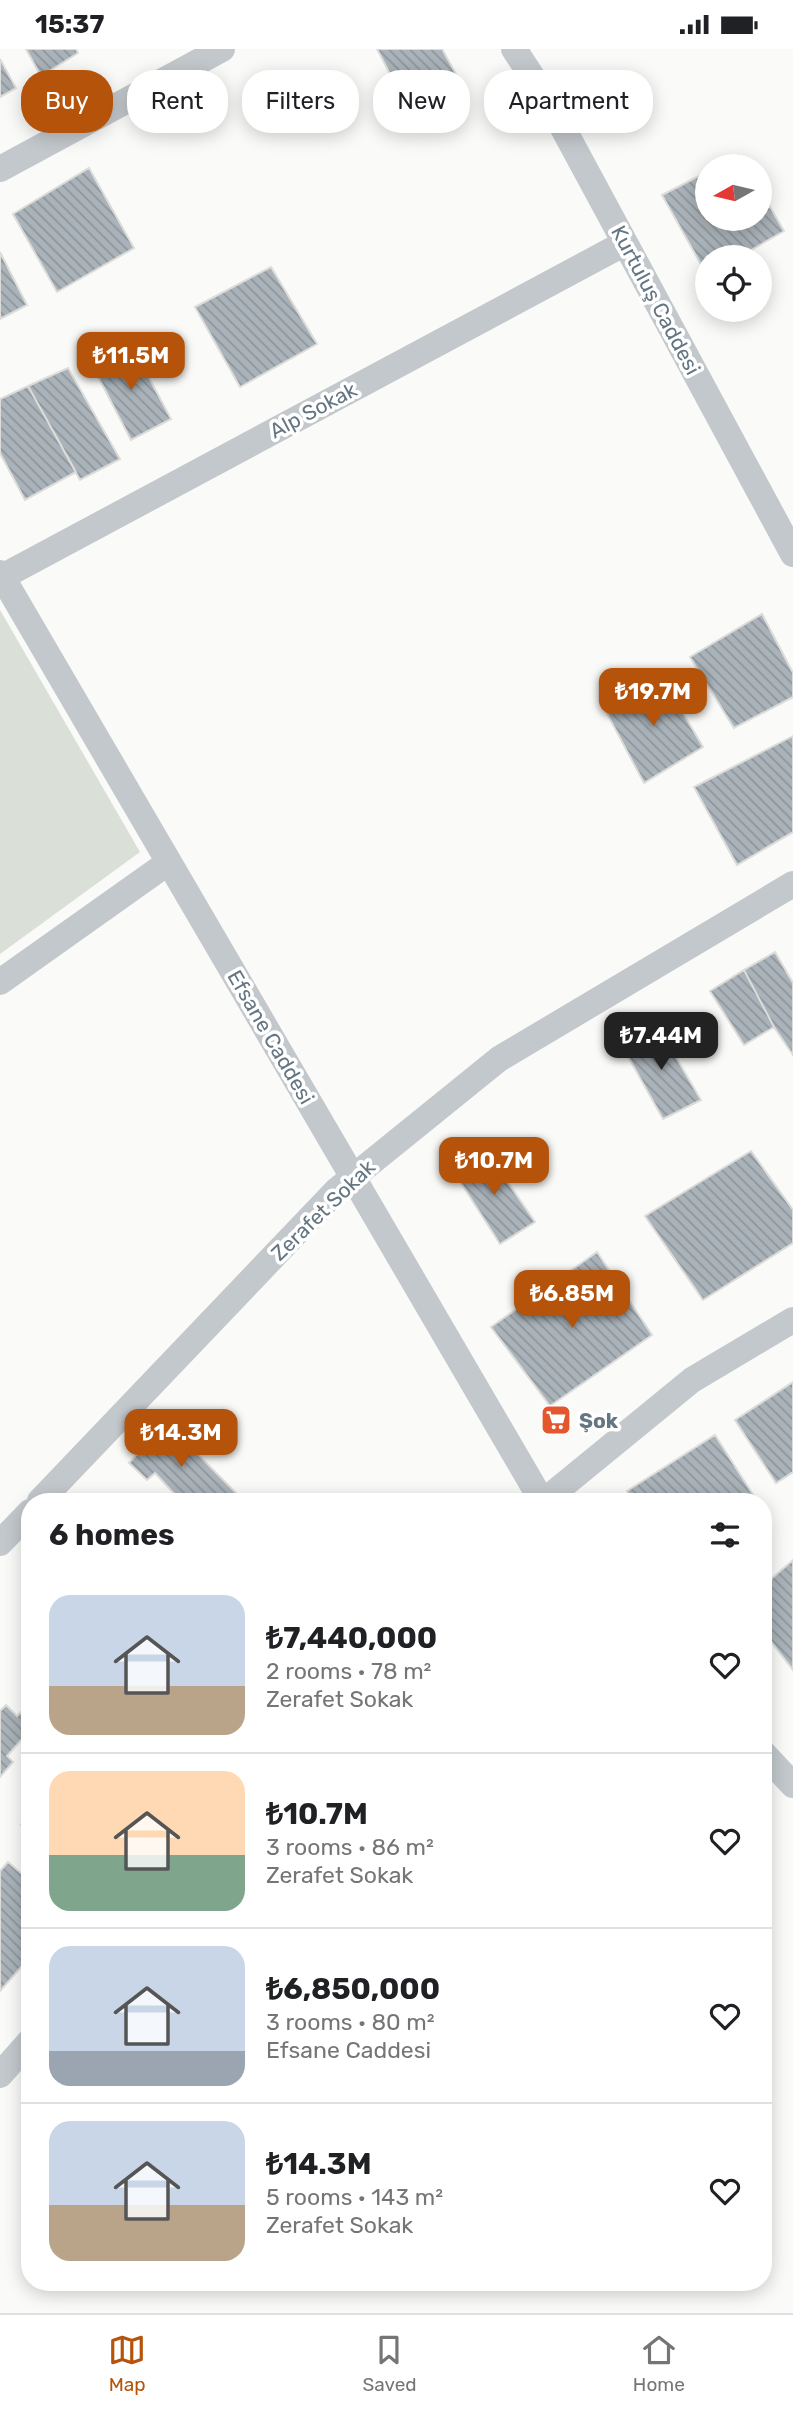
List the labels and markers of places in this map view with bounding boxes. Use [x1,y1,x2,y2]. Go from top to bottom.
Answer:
pin: ₺11.5M [74,333,188,392]
pin: ₺19.7M [596,669,710,728]
pin: ₺7.44M [604,1013,718,1072]
pin: ₺10.7M [437,1137,551,1197]
pin: ₺6.85M [515,1271,629,1330]
supermarket icon: Şok [539,1403,573,1437]
place label: Şok [579,1408,619,1433]
pin: ₺14.3M [124,1409,238,1469]

